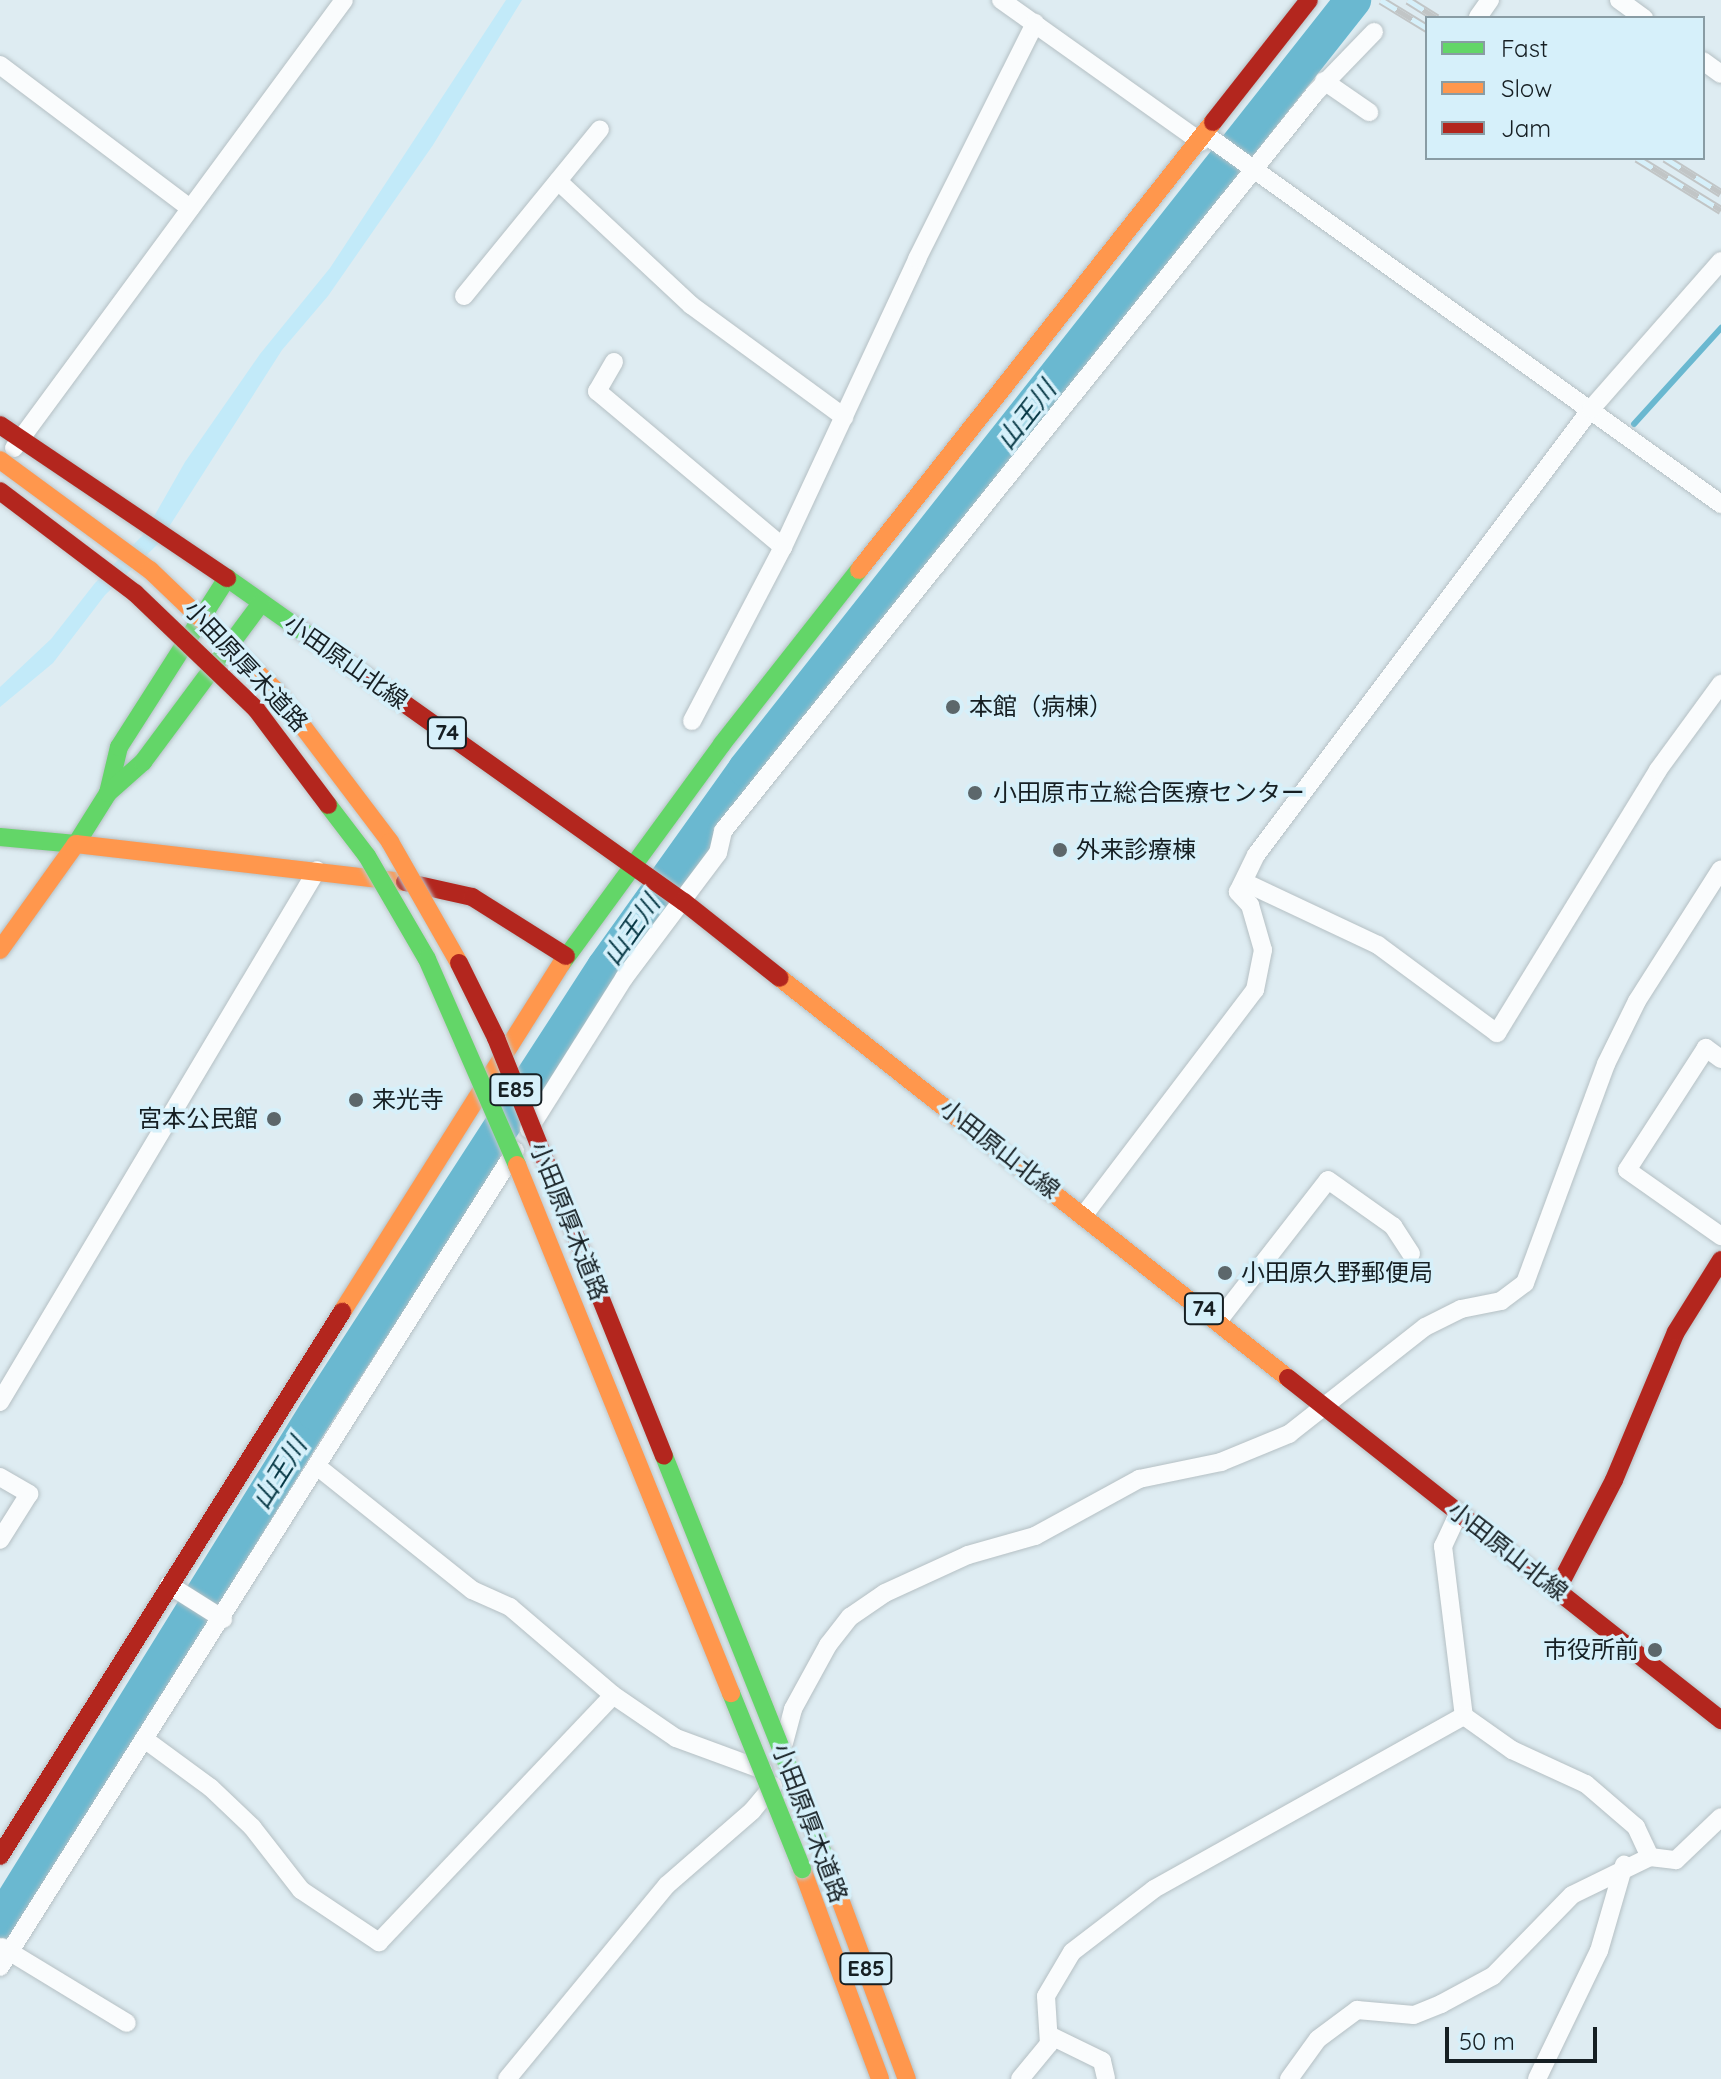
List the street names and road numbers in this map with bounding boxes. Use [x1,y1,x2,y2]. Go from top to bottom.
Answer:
street label: 小田原厚木道路 [178,595,314,737]
street label: 小田原山北線 [279,609,413,715]
road number: 74 [425,715,469,751]
road number: E85 [488,1072,544,1108]
street label: 小田原山北線 [934,1093,1066,1205]
street label: 小田原厚木道路 [524,1138,614,1304]
road number: 74 [1182,1291,1226,1327]
street label: 小田原山北線 [1442,1495,1574,1607]
street label: 小田原厚木道路 [766,1739,854,1907]
road number: E85 [838,1951,894,1987]

